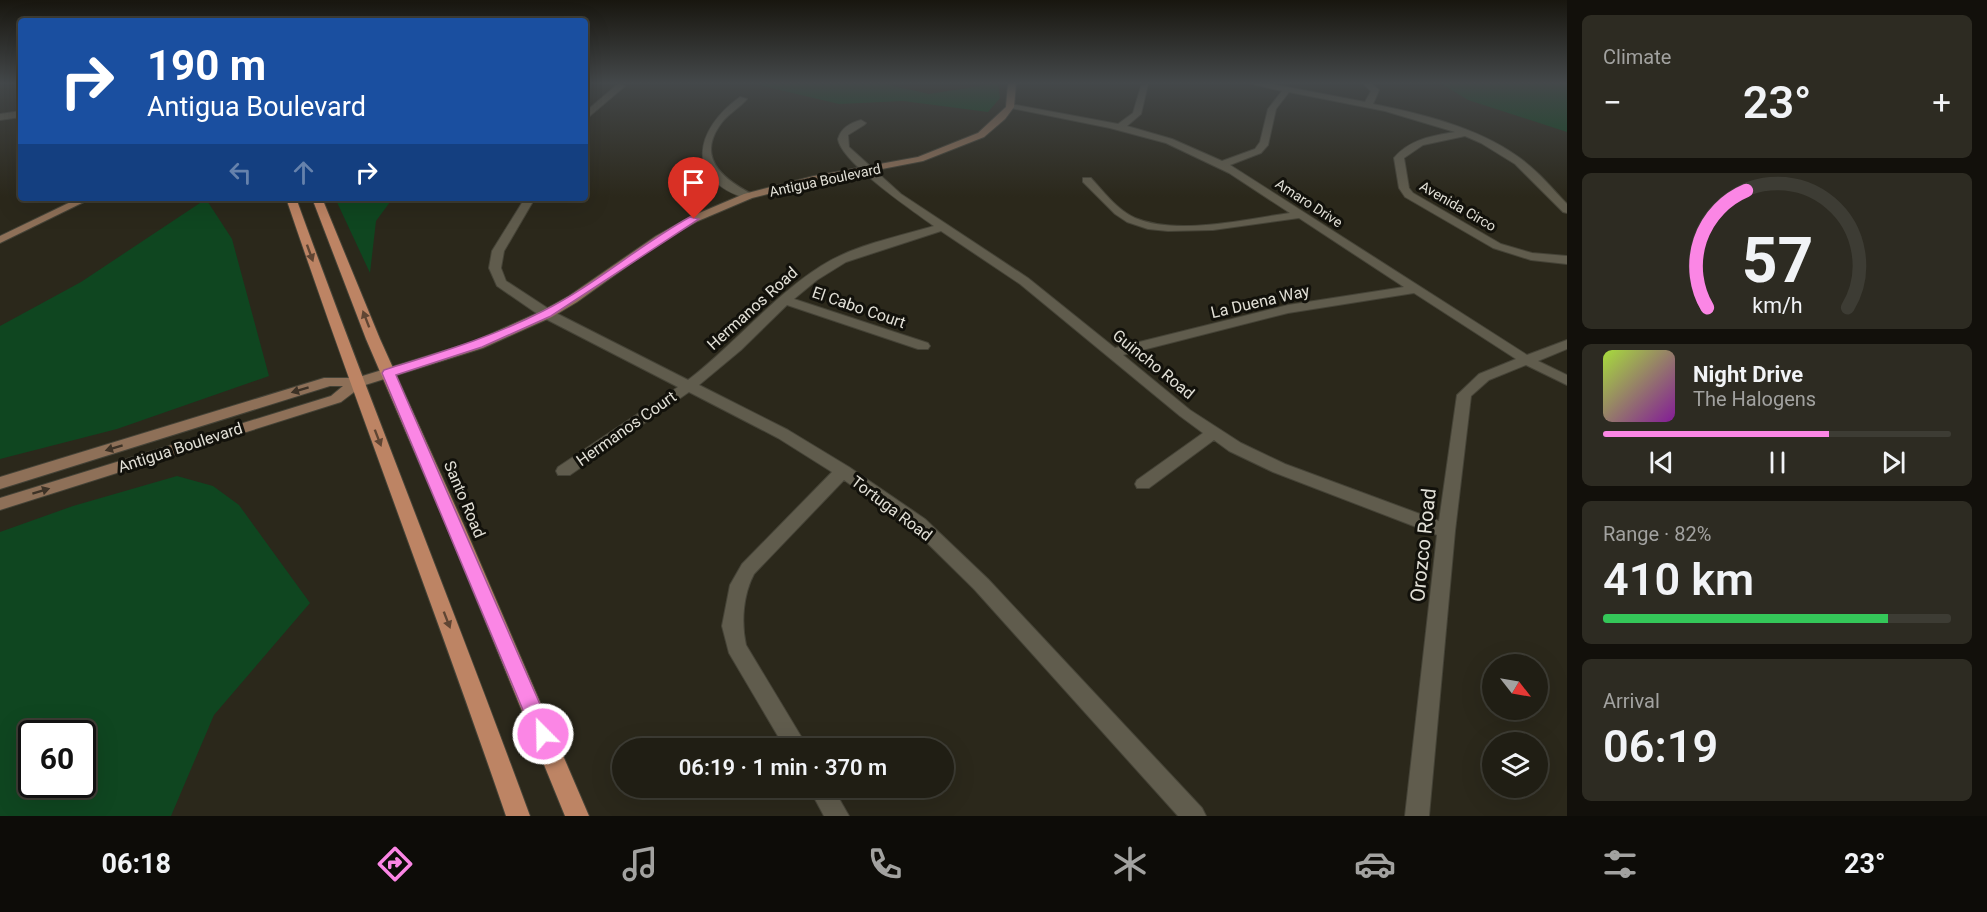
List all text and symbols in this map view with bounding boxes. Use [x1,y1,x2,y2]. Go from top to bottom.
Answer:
text: 190 m [147,41,266,90]
icon: right [48,42,126,120]
text: Climate [1603,45,1671,69]
text: 23° [1743,76,1811,129]
text: − [1603,83,1622,122]
text: + [1932,83,1951,122]
text: Antigua Boulevard [147,91,366,123]
icon: left [224,156,257,189]
icon: ahead [287,156,320,189]
icon: right [350,156,383,189]
pin [668,157,719,219]
street label: Antigua Boulevard [768,160,882,200]
icon: arrive [677,166,710,199]
street label: Amaro Drive [1273,175,1345,231]
street label: Avenida Circo [1417,178,1499,234]
text: 57 [1741,224,1813,297]
one-way arrow [306,244,316,262]
street label: Hermanos Road [703,263,801,354]
street label: La Duena Way [1209,281,1312,322]
street label: El Cabo Court [810,283,908,332]
text: km/h [1752,293,1802,318]
one-way arrow [361,310,370,328]
street label: Guincho Road [1109,326,1198,403]
text: Night Drive [1693,362,1803,387]
one-way arrow [291,386,309,395]
street label: Hermanos Court [573,387,680,470]
text: The Halogens [1693,387,1816,411]
street label: Antigua Boulevard [116,418,245,477]
one-way arrow [374,429,383,447]
one-way arrow [105,444,123,453]
icon: previous [1645,446,1678,479]
icon: pause [1761,446,1794,479]
icon: next [1877,446,1910,479]
street label: Santo Road [440,458,489,541]
street label: Tortuga Road [848,472,936,545]
one-way arrow [32,486,50,495]
street label: Orozco Road [1405,487,1441,603]
text: Range · 82% [1603,522,1711,546]
text: 410 km [1603,553,1754,606]
one-way arrow [442,611,452,629]
north arrow [1482,654,1548,720]
map controls [1482,654,1548,798]
text: Arrival [1603,689,1660,713]
position arrow [511,702,575,766]
speed limit sign: 60 [18,720,96,798]
text: 06:19 [1603,720,1718,773]
button: layers [1482,732,1548,798]
text: 06:19 · 1 min · 370 m [679,755,887,780]
icon: directions [374,843,416,885]
icon: music [619,843,661,885]
icon: phone [864,843,906,885]
icon: climate [1109,843,1151,885]
icon: car [1354,843,1396,885]
icon: filters [1599,843,1641,885]
text: 06:18 [101,848,171,880]
text: 23° [1844,848,1885,880]

